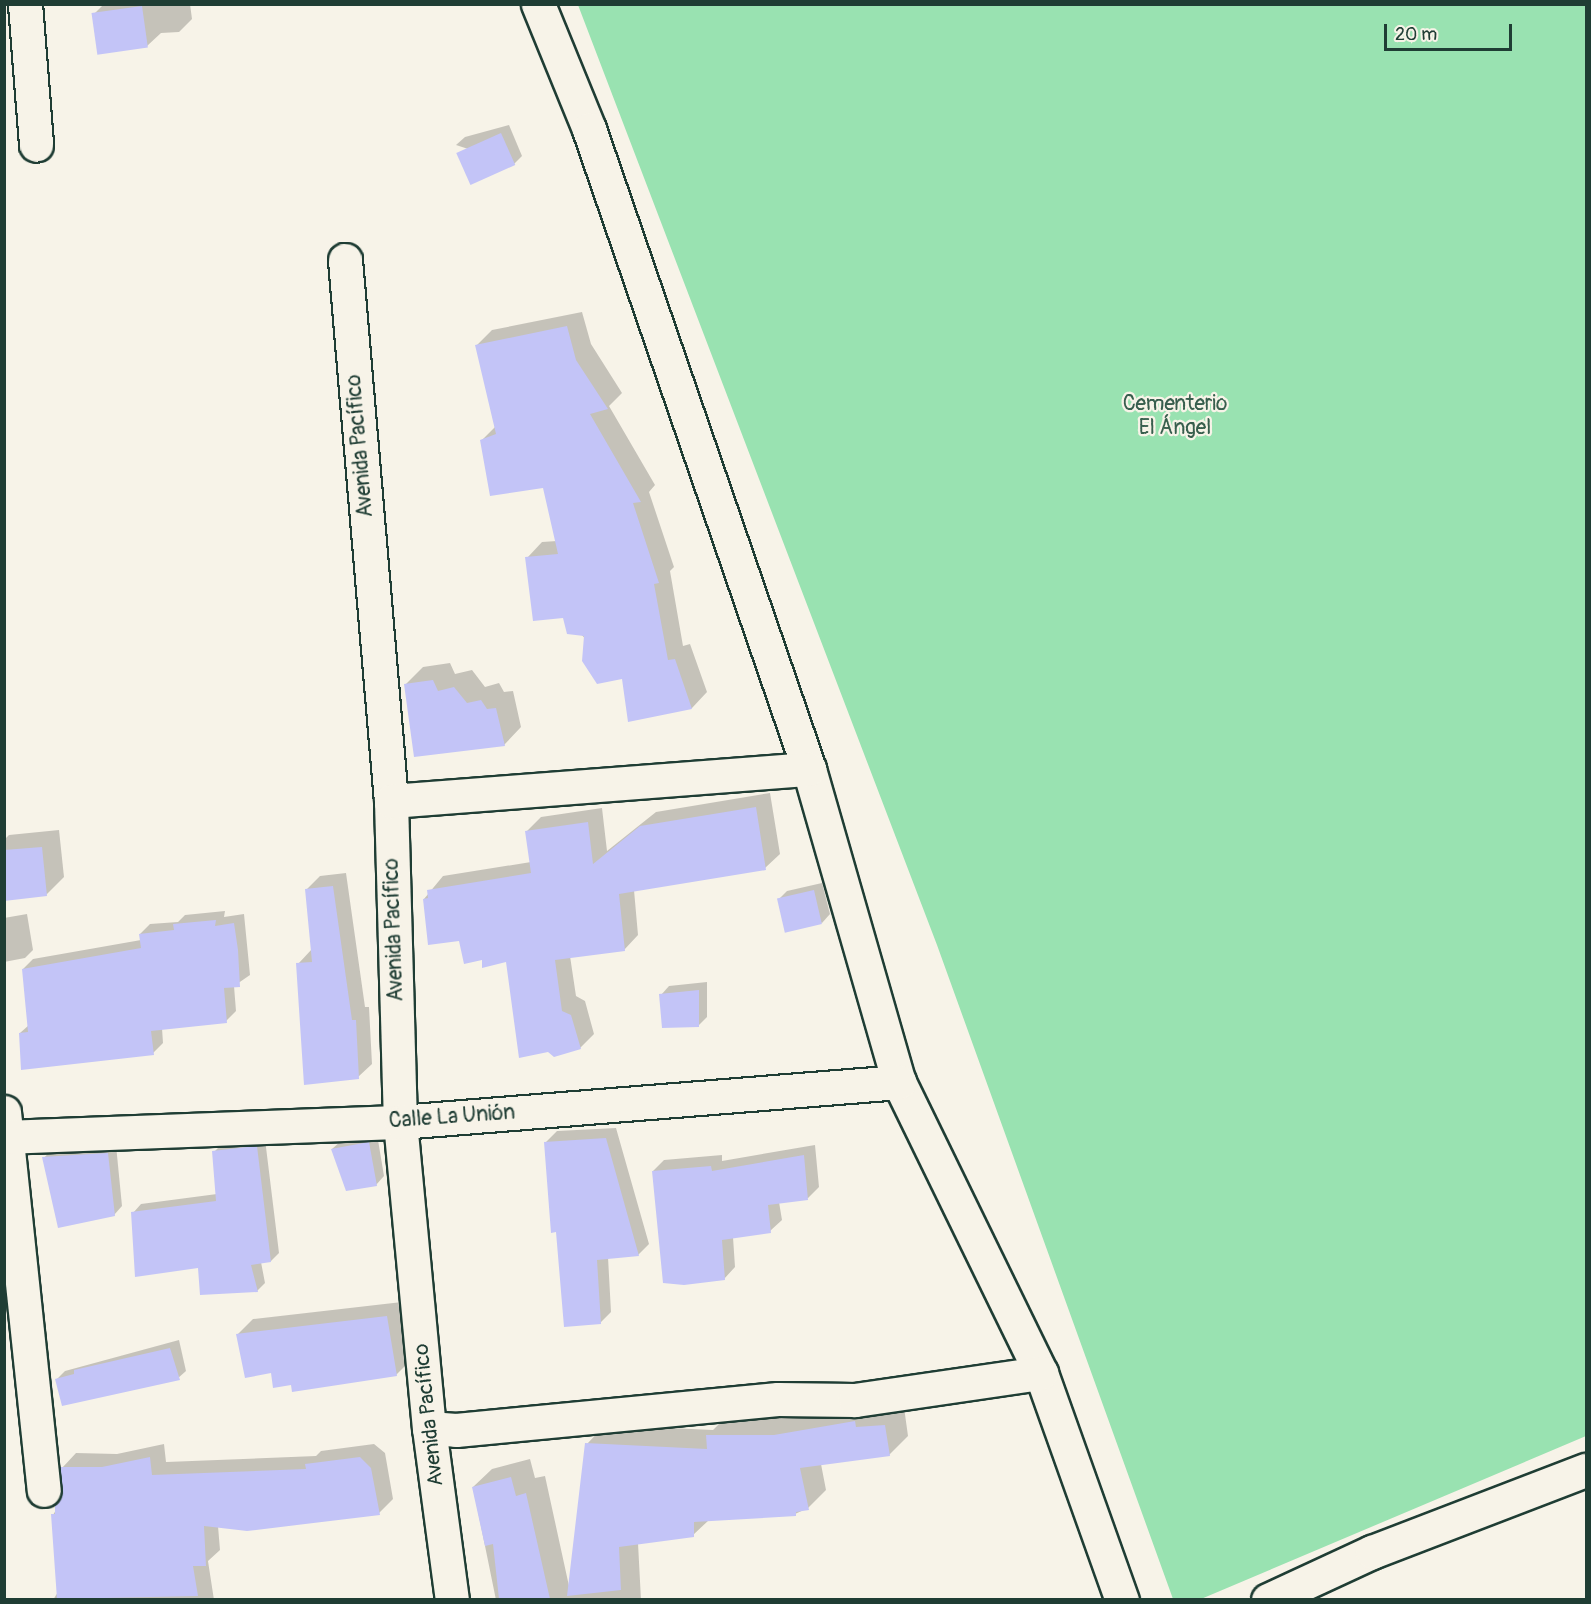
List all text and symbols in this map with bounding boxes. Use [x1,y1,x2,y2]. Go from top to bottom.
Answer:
scale bar [1387,12,1514,50]
text: 20 m [1395,23,1437,46]
street label: Avenida Pacífico [341,374,379,518]
park label: Cementerio El Ángel [1123,391,1227,441]
street label: Avenida Pacífico [379,858,409,1002]
street label: Calle La Unión [388,1100,516,1134]
street label: Avenida Pacífico [409,1342,449,1488]

